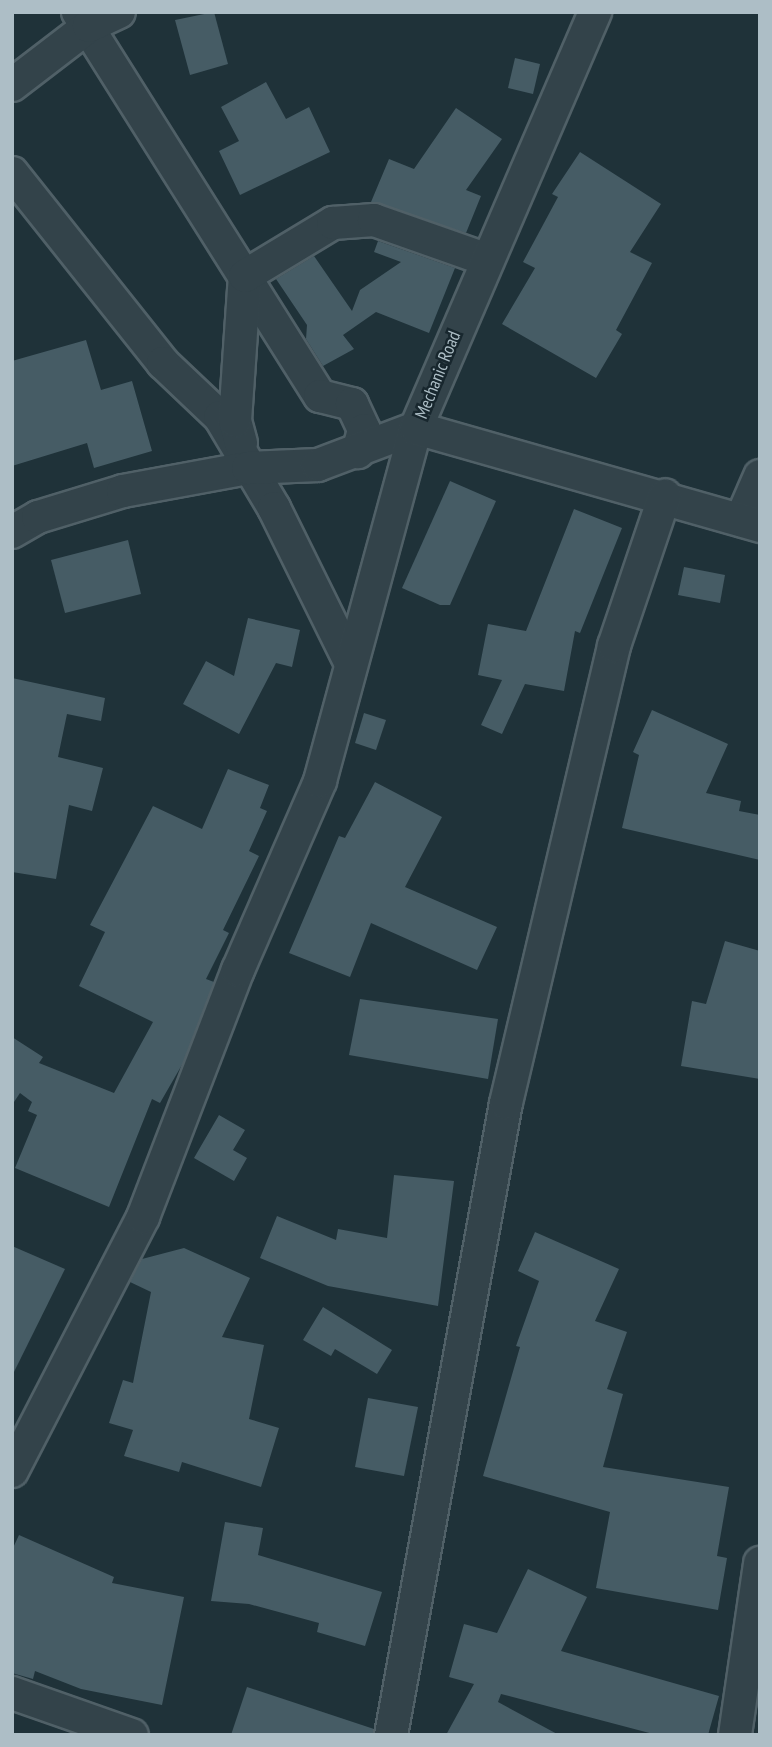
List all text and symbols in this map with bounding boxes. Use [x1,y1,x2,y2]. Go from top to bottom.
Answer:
street label: Mechanic Road [411,328,465,422]

